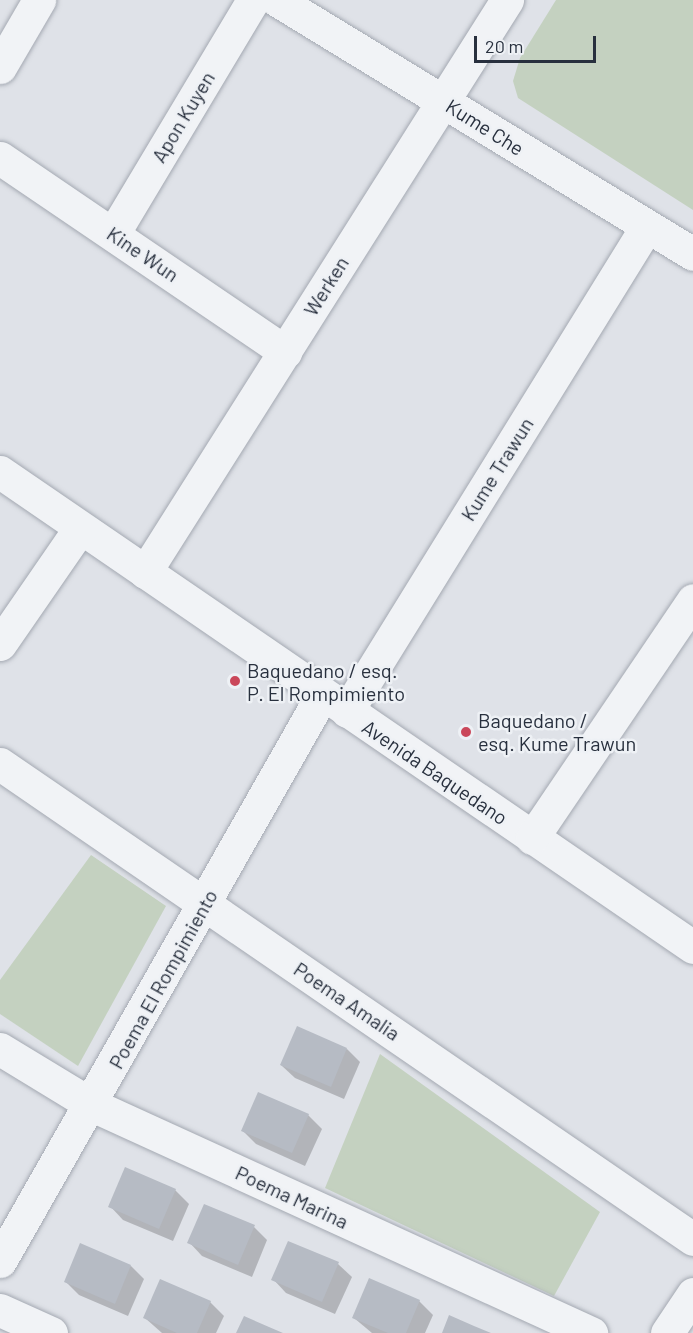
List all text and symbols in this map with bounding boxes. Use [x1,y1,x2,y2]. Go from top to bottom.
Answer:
scale bar [477,24,598,62]
text: 20 m [485,35,523,57]
street label: Apon Kuyen [146,67,220,167]
street label: Kume Che [442,94,528,160]
street label: Kine Wun [102,221,184,287]
street label: Werken [298,252,354,320]
street label: Kume Trawun [456,413,538,525]
place label: Baquedano / esq. P. El Rompimiento [247,658,405,705]
marker: Baquedano / esq. P. El Rompimiento [228,674,242,688]
place label: Baquedano / esq. Kume Trawun [478,708,636,755]
street label: Avenida Baquedano [358,714,512,830]
marker: Baquedano / esq. Kume Trawun [459,725,473,739]
street label: Poema El Rompimiento [104,885,222,1073]
street label: Poema Amalia [289,957,405,1045]
street label: Poema Marina [232,1160,352,1234]

